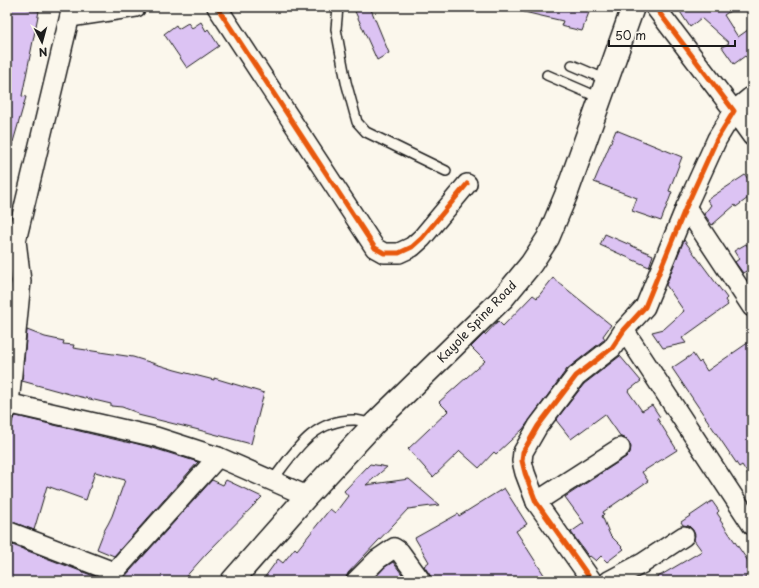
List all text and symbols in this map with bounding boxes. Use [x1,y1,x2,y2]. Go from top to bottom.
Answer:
north arrow [22,22,62,62]
scale bar [609,22,735,48]
text: 50 m [615,26,646,44]
text: N [38,44,48,61]
street label: Kayole Spine Road [432,276,520,366]

